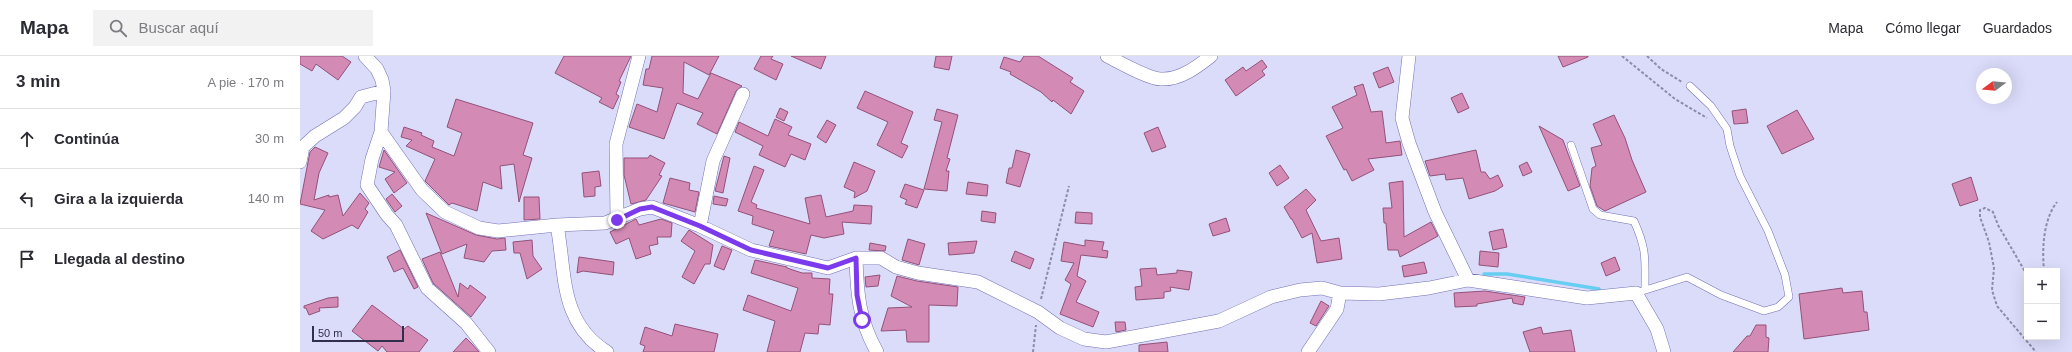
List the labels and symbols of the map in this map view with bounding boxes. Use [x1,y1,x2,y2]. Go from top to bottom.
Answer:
north arrow [1976,68,2012,104]
route end [608,211,626,229]
route start [853,311,871,329]
scale bar [312,324,404,343]

